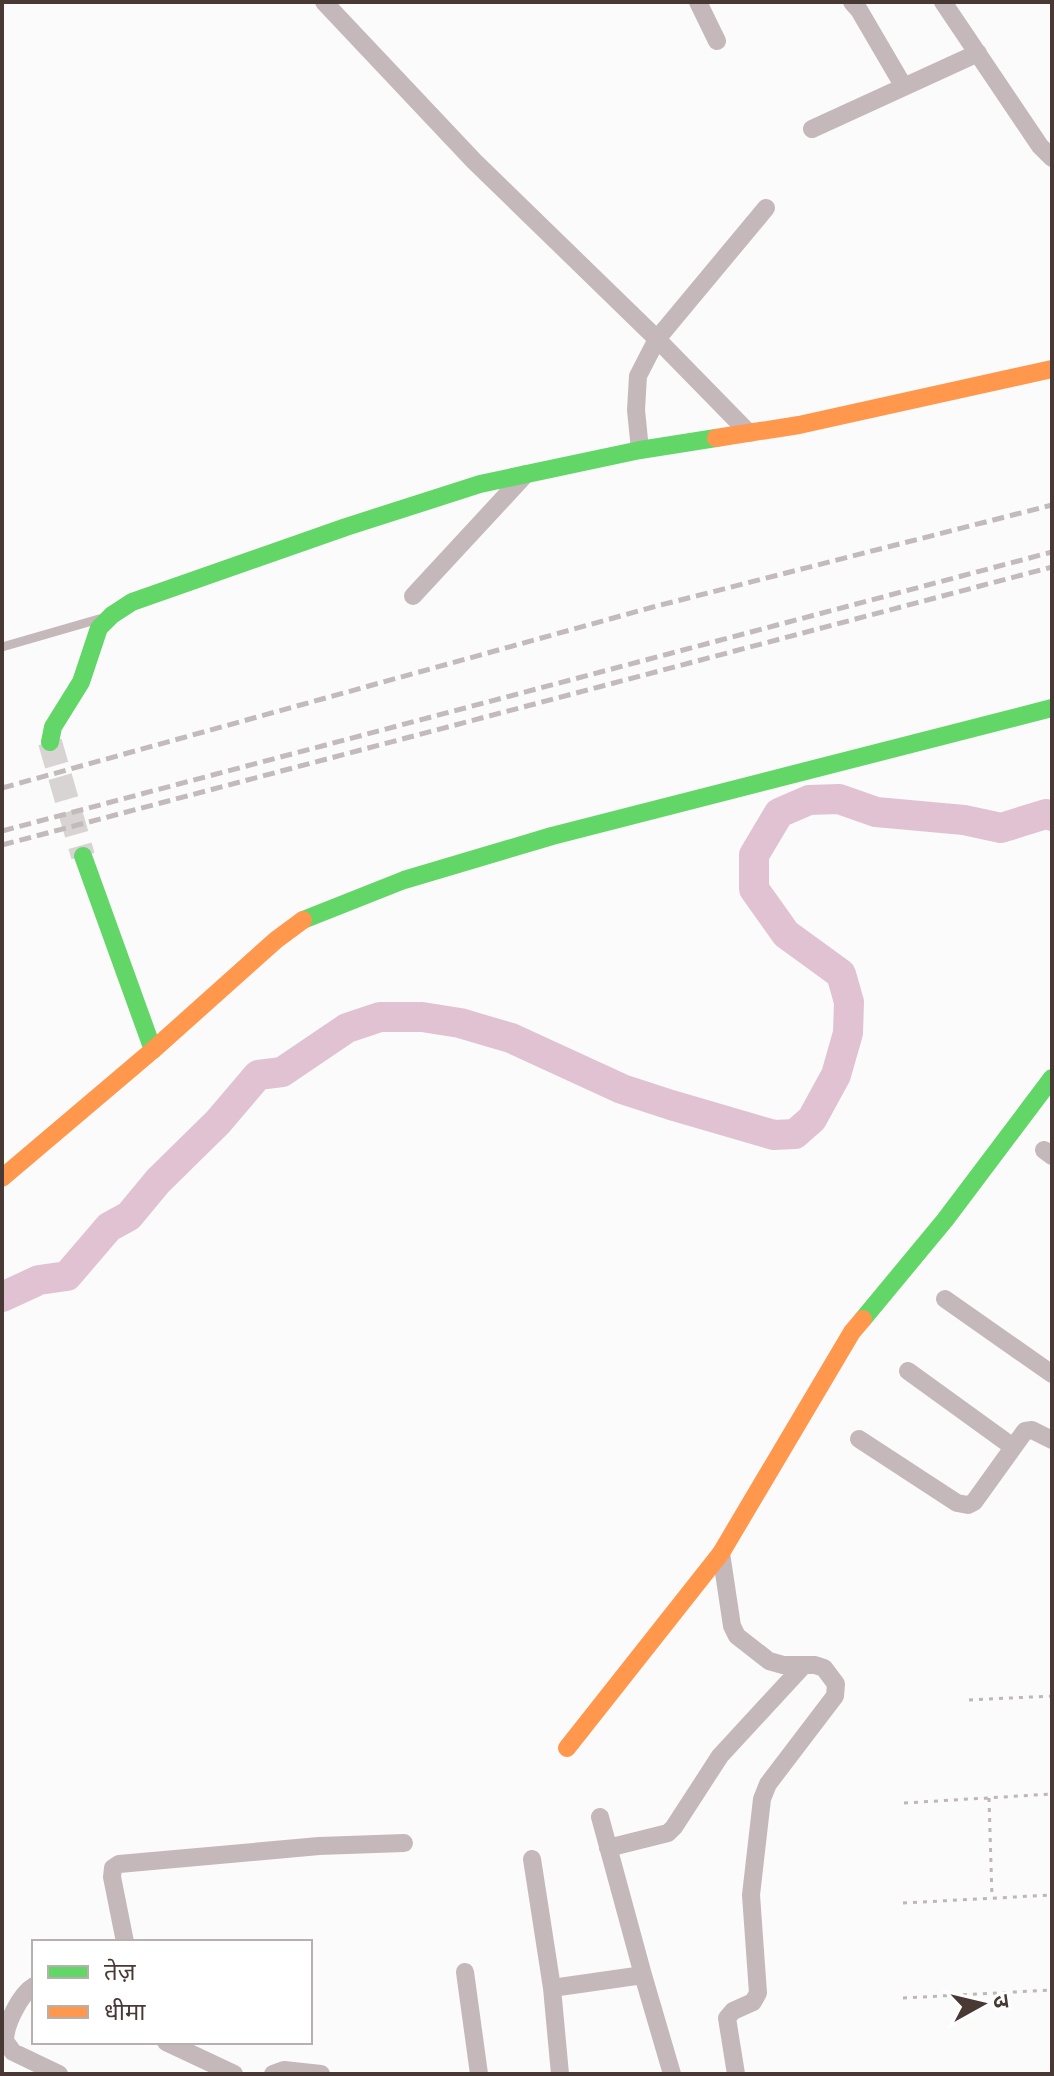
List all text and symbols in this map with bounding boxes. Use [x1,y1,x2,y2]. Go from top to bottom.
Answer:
legend [32,1940,312,2044]
text: तेज़ [104,1958,137,1985]
north arrow [942,1964,1022,2044]
text: उ [988,1993,1015,2011]
text: धीमा [104,1998,146,2025]

